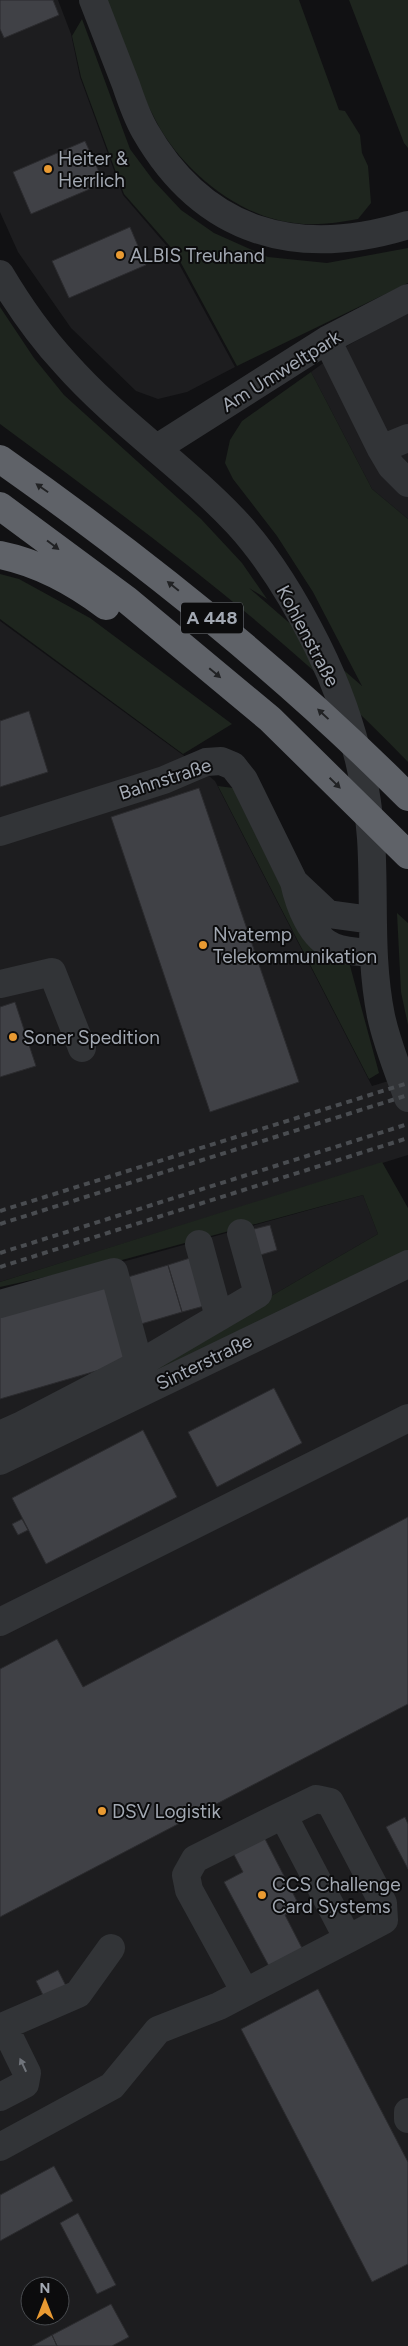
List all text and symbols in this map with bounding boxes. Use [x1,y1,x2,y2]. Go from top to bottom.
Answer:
place label: Heiter & Herrlich [58,147,129,192]
marker: Heiter & Herrlich [42,163,54,175]
place label: ALBIS Treuhand [130,244,265,267]
marker: ALBIS Treuhand [114,249,126,261]
street label: Am Umweltpark [217,325,345,417]
one-way arrow [36,483,49,493]
one-way arrow [46,540,59,551]
one-way arrow [166,580,179,591]
street label: Kohlenstraße [272,581,344,691]
road number: A 448 [181,602,243,634]
one-way arrow [209,668,222,679]
one-way arrow [317,708,329,720]
street label: Bahnstraße [116,753,214,805]
one-way arrow [329,777,341,789]
place label: Nvatemp Telekommunikation [213,923,377,968]
marker: Nvatemp Telekommunikation [197,939,209,951]
place label: Soner Spedition [23,1026,160,1049]
marker: Soner Spedition [7,1031,19,1043]
street label: Sinterstraße [152,1329,256,1395]
place label: DSV Logistik [112,1800,222,1823]
marker: DSV Logistik [96,1805,108,1817]
place label: CCS Challenge Card Systems [272,1873,401,1918]
marker: CCS Challenge Card Systems [256,1889,268,1901]
one-way arrow [19,2058,28,2073]
north arrow [20,2276,70,2326]
text: N [40,2280,50,2297]

